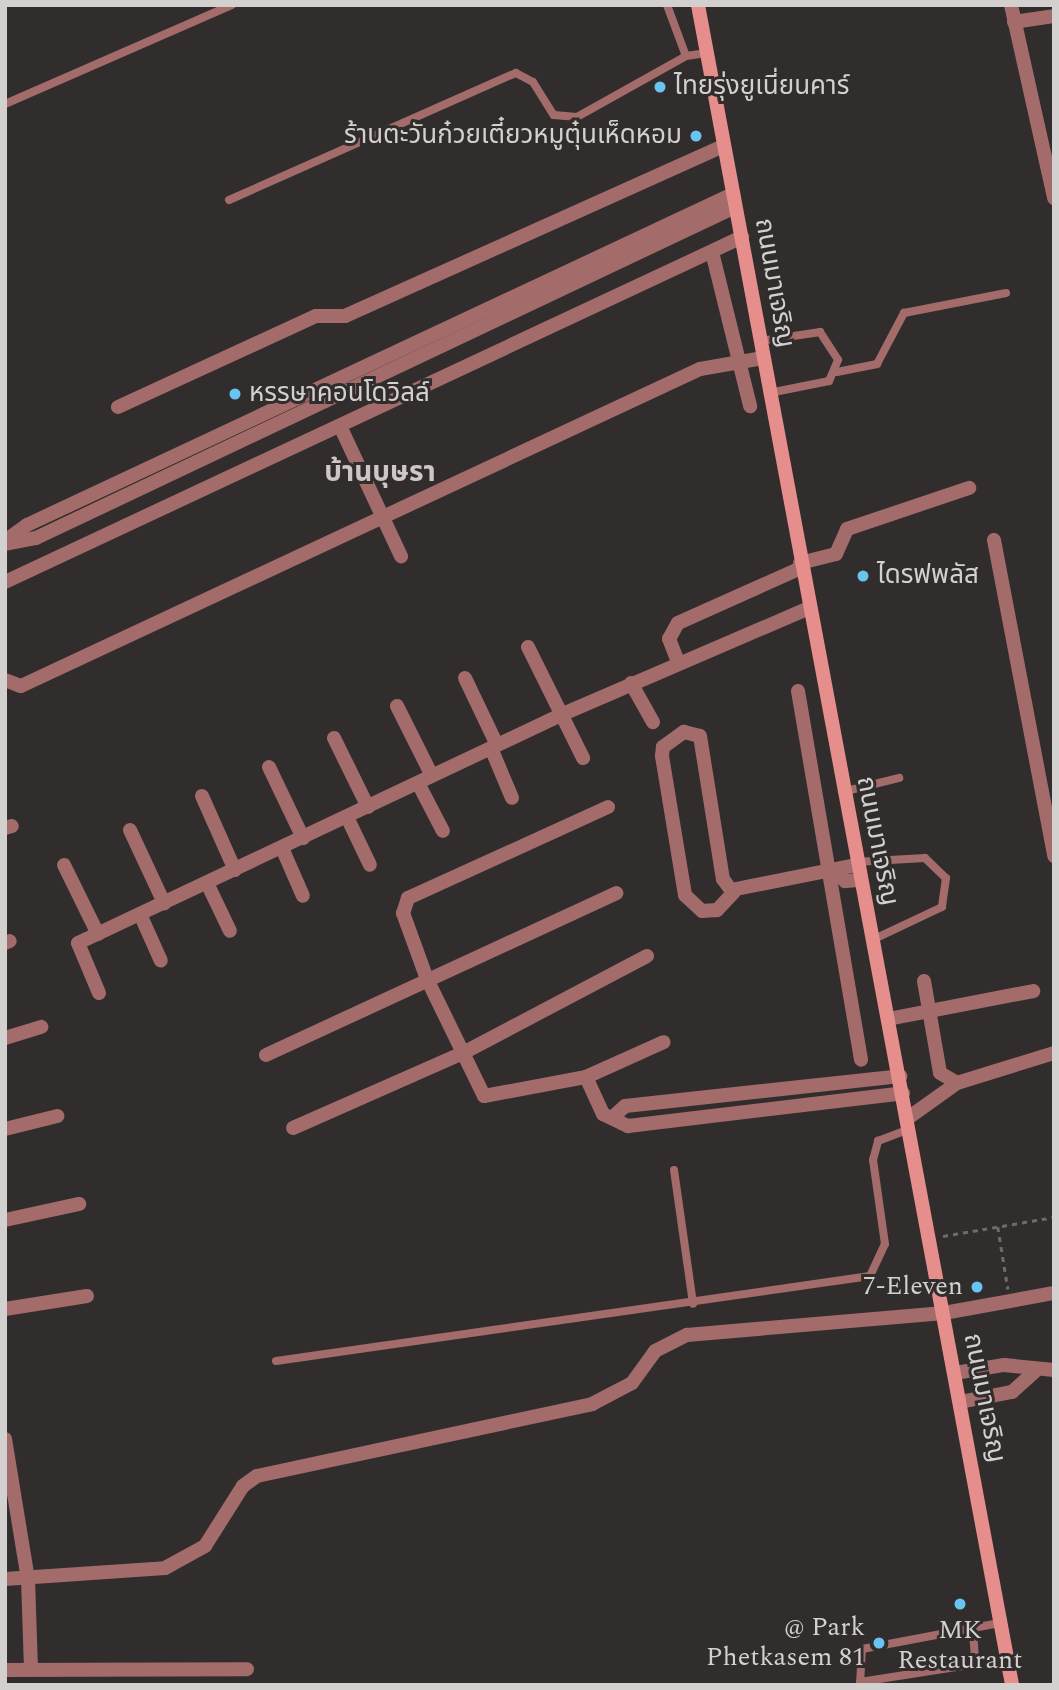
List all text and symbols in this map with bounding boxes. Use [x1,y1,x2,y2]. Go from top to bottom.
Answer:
place label: ไทยรุ่งยูเนี่ยนคาร์ [674,71,849,103]
marker: ไทยรุ่งยูเนี่ยนคาร์ [652,79,668,95]
place label: ร้านตะวันก๋วยเตี๋ยวหมูตุ๋นเห็ดหอม [344,120,682,152]
marker: ร้านตะวันก๋วยเตี๋ยวหมูตุ๋นเห็ดหอม [688,128,704,144]
street label: ถนนมาเจริญ [747,216,801,350]
place label: หรรษาคอนโดวิลล์ [249,378,430,410]
marker: หรรษาคอนโดวิลล์ [227,386,243,402]
district label: บ้านบุษรา [324,456,436,490]
place label: ไดรฟพลัส [877,560,979,592]
marker: ไดรฟพลัส [855,568,871,584]
street label: ถนนมาเจริญ [849,774,905,908]
place label: 7-Eleven [863,1271,963,1303]
marker: 7-Eleven [969,1279,985,1295]
street label: ถนนมาเจริญ [956,1331,1012,1465]
marker: MK Restaurant [952,1596,968,1612]
place label: @ Park Phetkasem 81 [706,1612,865,1674]
place label: MK Restaurant [898,1615,1022,1676]
marker: @ Park Phetkasem 81 [871,1635,887,1651]

